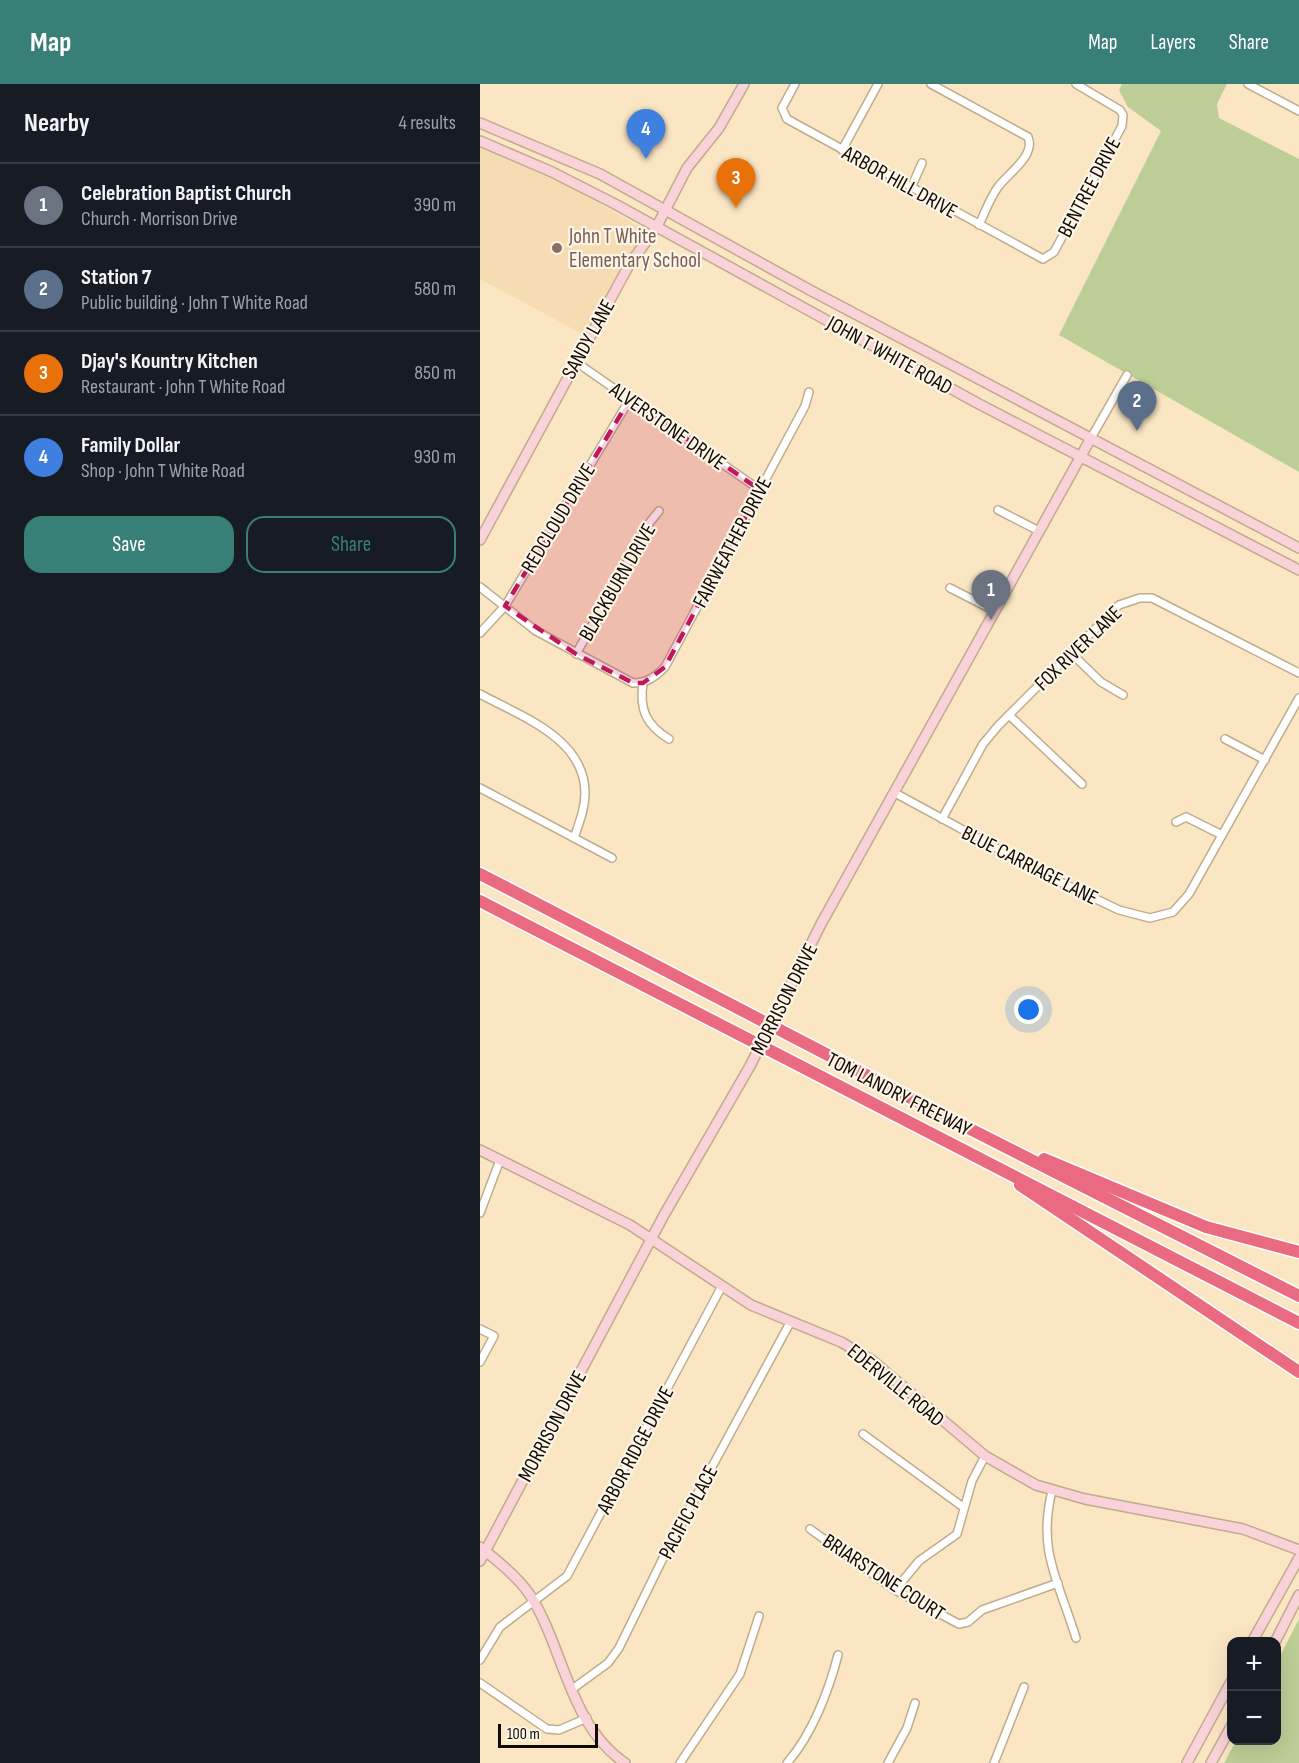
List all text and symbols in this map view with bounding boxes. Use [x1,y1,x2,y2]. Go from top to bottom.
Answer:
text: Map [30,26,71,59]
text: Map [1088,30,1117,55]
text: Layers [1150,30,1196,55]
text: Share [1229,30,1269,55]
text: Nearby [24,108,90,139]
pin: 4 [626,110,666,159]
text: 4 results [399,111,456,135]
street label: BENTREE DRIVE [1053,133,1126,242]
street label: ARBOR HILL DRIVE [837,140,962,224]
pin: 3 [716,158,756,208]
text: Celebration Baptist Church [81,180,291,207]
text: 1 [40,193,47,217]
text: 390 m [414,193,456,217]
text: Church · Morrison Drive [81,207,237,231]
place label: John T White Elementary School [568,224,701,273]
marker: John T White Elementary School [550,241,564,255]
text: Station 7 [81,264,151,291]
text: 2 [39,277,48,301]
text: 580 m [414,277,456,301]
text: Public building · John T White Road [81,291,308,315]
street label: SANDY LANE [556,295,620,383]
street label: JOHN T WHITE ROAD [822,310,957,400]
text: Djay's Kountry Kitchen [81,348,258,375]
text: 3 [39,361,48,385]
text: 850 m [414,361,456,385]
text: Restaurant · John T White Road [81,375,285,399]
street label: ALVERSTONE DRIVE [604,377,731,476]
pin: 2 [1118,382,1156,431]
text: Family Dollar [81,432,180,459]
text: 4 [39,445,48,469]
text: 930 m [414,445,456,469]
text: Shop · John T White Road [81,459,245,483]
street label: REDCLOUD DRIVE [516,459,601,577]
street label: FAIRWEATHER DRIVE [688,473,777,612]
button: Save [24,516,234,573]
button: Share [246,516,456,573]
street label: BLACKBURN DRIVE [574,519,661,645]
pin: 1 [972,570,1010,620]
street label: FOX RIVER LANE [1029,601,1127,696]
street label: BLUE CARRIAGE LANE [957,820,1102,911]
street label: MORRISON DRIVE [746,939,823,1059]
your location [1014,995,1043,1024]
street label: TOM LANDRY FREEWAY [822,1047,976,1142]
street label: EDERVILLE ROAD [842,1339,949,1432]
street label: MORRISON DRIVE [513,1366,592,1486]
street label: ARBOR RIDGE DRIVE [591,1382,679,1519]
street label: PACIFIC PLACE [653,1461,723,1563]
street label: BRIARSTONE COURT [818,1529,950,1627]
map controls [1227,1637,1281,1745]
button: + [1227,1637,1281,1691]
button: − [1227,1691,1281,1745]
scale bar [498,1721,598,1748]
text: 100 m [507,1725,540,1744]

